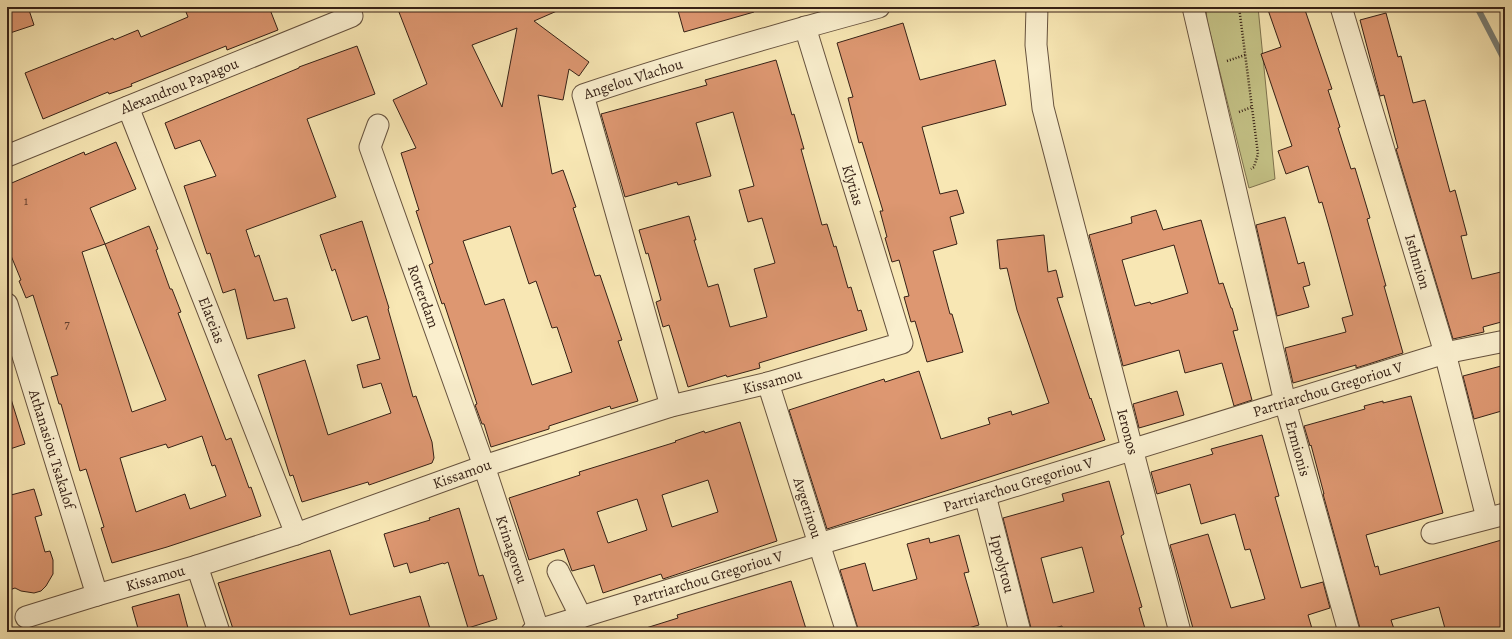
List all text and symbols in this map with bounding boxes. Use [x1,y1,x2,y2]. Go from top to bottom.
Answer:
street label: Alexandrou Papagou [116,53,242,119]
street label: Angelou Vlachou [580,53,686,104]
street label: Klytias [837,162,869,208]
house number: 1 [24,192,29,209]
street label: Isthmion [1400,232,1435,292]
street label: Rotterdam [403,262,444,331]
street label: Elateias [194,294,230,346]
house number: 7 [64,315,70,332]
street label: Partriarchou Gregoriou V [1250,356,1406,422]
street label: Kissamou [740,363,805,399]
street label: Athanasiou Tsakalof [24,386,80,513]
street label: Ieronos [1112,407,1143,457]
street label: Ermionis [1281,419,1315,479]
street label: Partriarchou Gregoriou V [941,452,1096,517]
street label: Kissamou [430,454,495,494]
street label: Avgerinou [788,474,827,542]
street label: Krinagorou [491,513,533,587]
street label: Ippolytou [985,532,1020,596]
street label: Partriarchou Gregoriou V [630,545,786,610]
street label: Kissamou [123,560,188,596]

